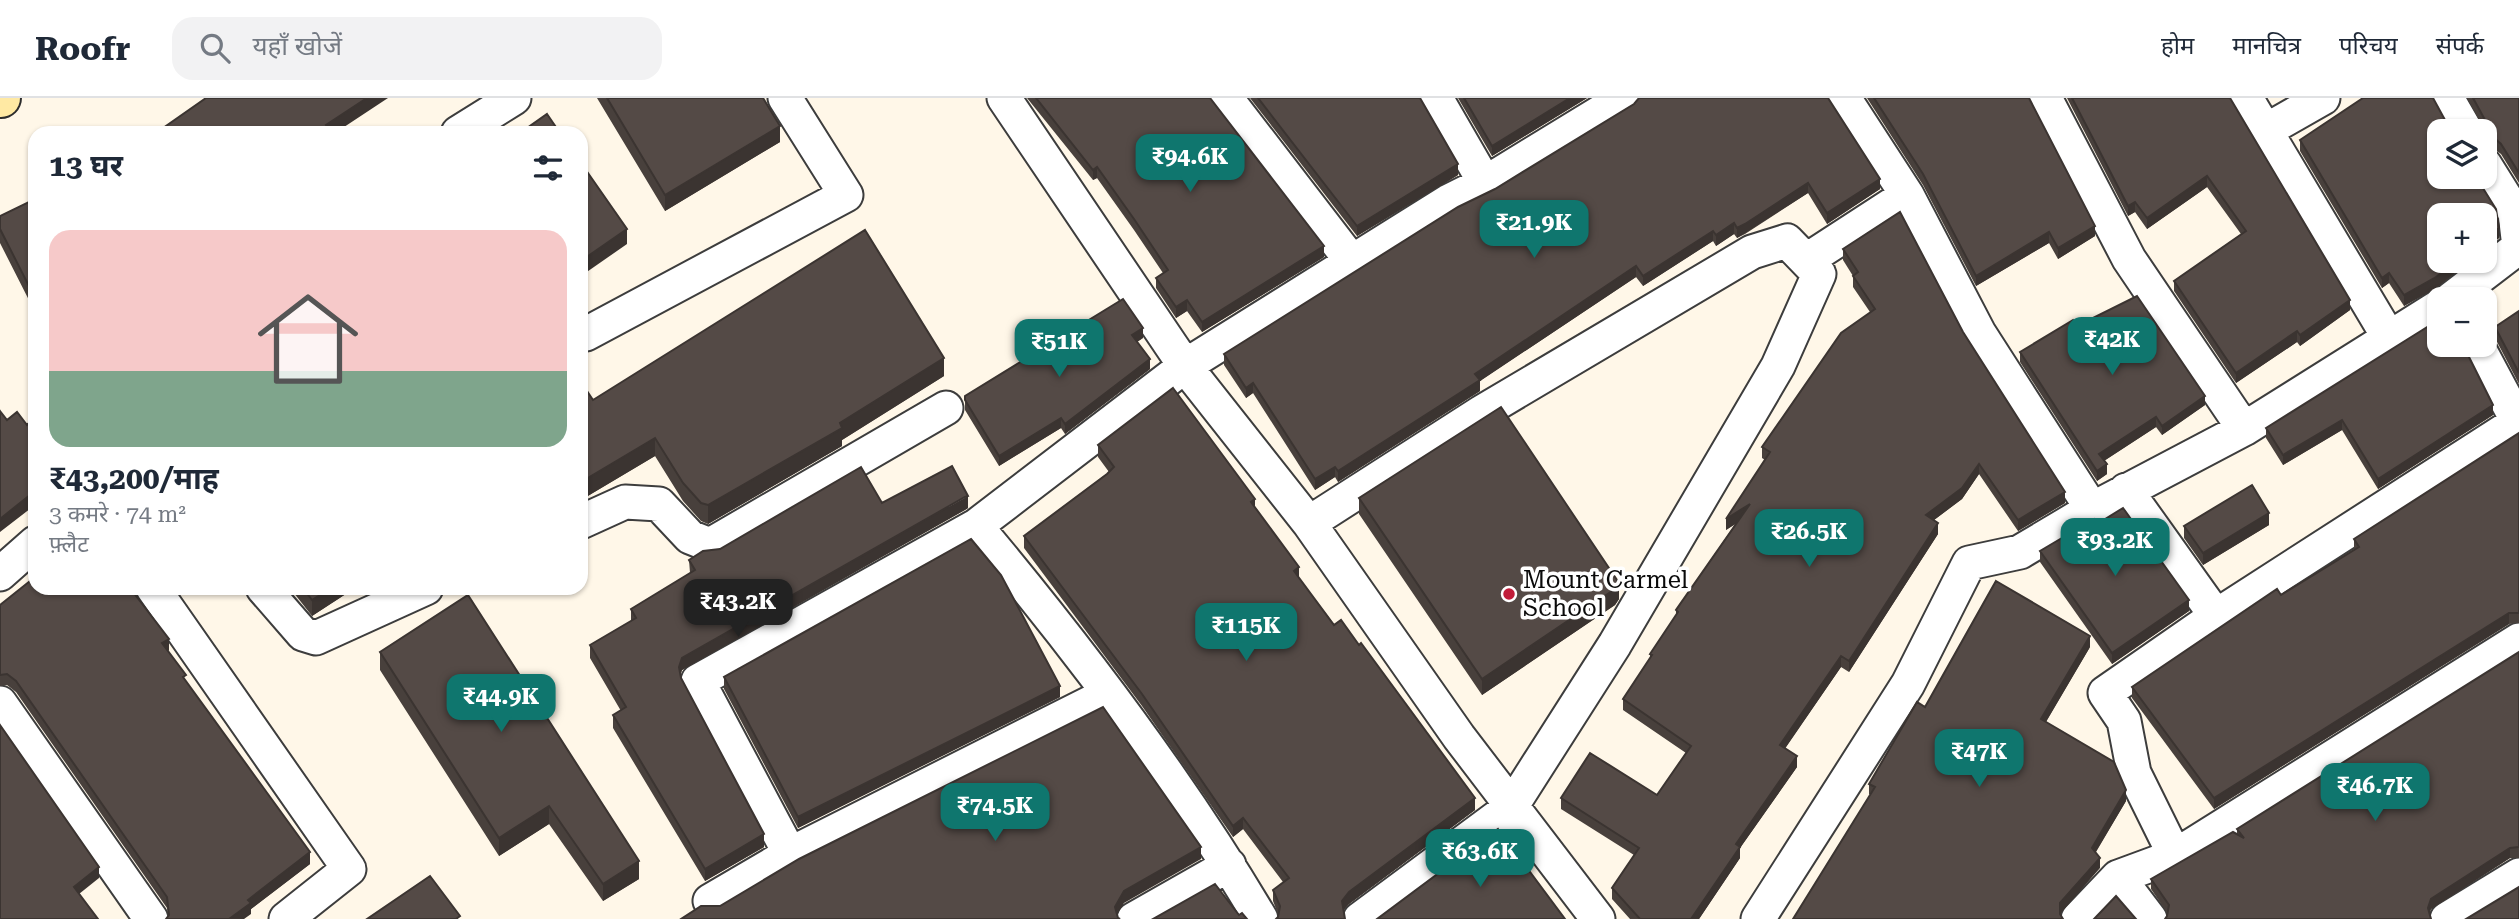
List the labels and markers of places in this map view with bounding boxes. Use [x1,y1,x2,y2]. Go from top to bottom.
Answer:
pin: ₹94.6K [1133,134,1247,194]
pin: ₹21.9K [1477,200,1591,260]
pin: ₹42K [2071,317,2153,377]
pin: ₹51K [1018,320,1100,379]
pin: ₹26.5K [1752,510,1866,569]
pin: ₹93.2K [2058,518,2172,578]
place label: Mount Carmel School [1523,566,1688,622]
pin: ₹43.2K [681,580,795,639]
marker: Mount Carmel School [1501,586,1517,602]
pin: ₹115K [1197,603,1295,663]
pin: ₹44.9K [444,674,558,734]
pin: ₹47K [1938,730,2020,789]
pin: ₹46.7K [2318,764,2432,823]
pin: ₹74.5K [938,784,1052,843]
pin: ₹63.6K [1423,830,1537,889]

